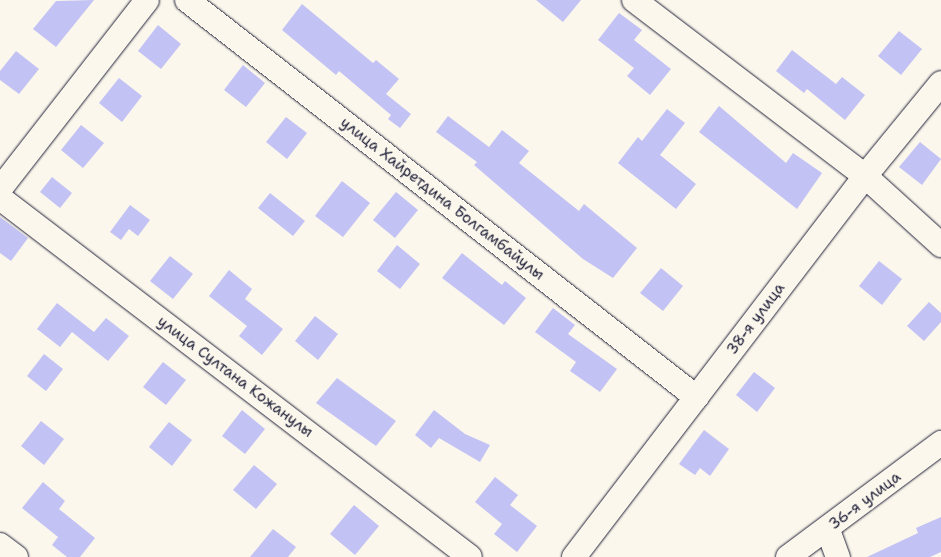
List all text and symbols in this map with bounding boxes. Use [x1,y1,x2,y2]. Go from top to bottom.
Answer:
street label: улица Хайретдина Болгамбайулы [336,114,548,284]
street label: 38-я улица [723,280,789,358]
street label: улица Султана Кожанулы [154,313,316,441]
street label: 36-я улица [826,468,904,534]

